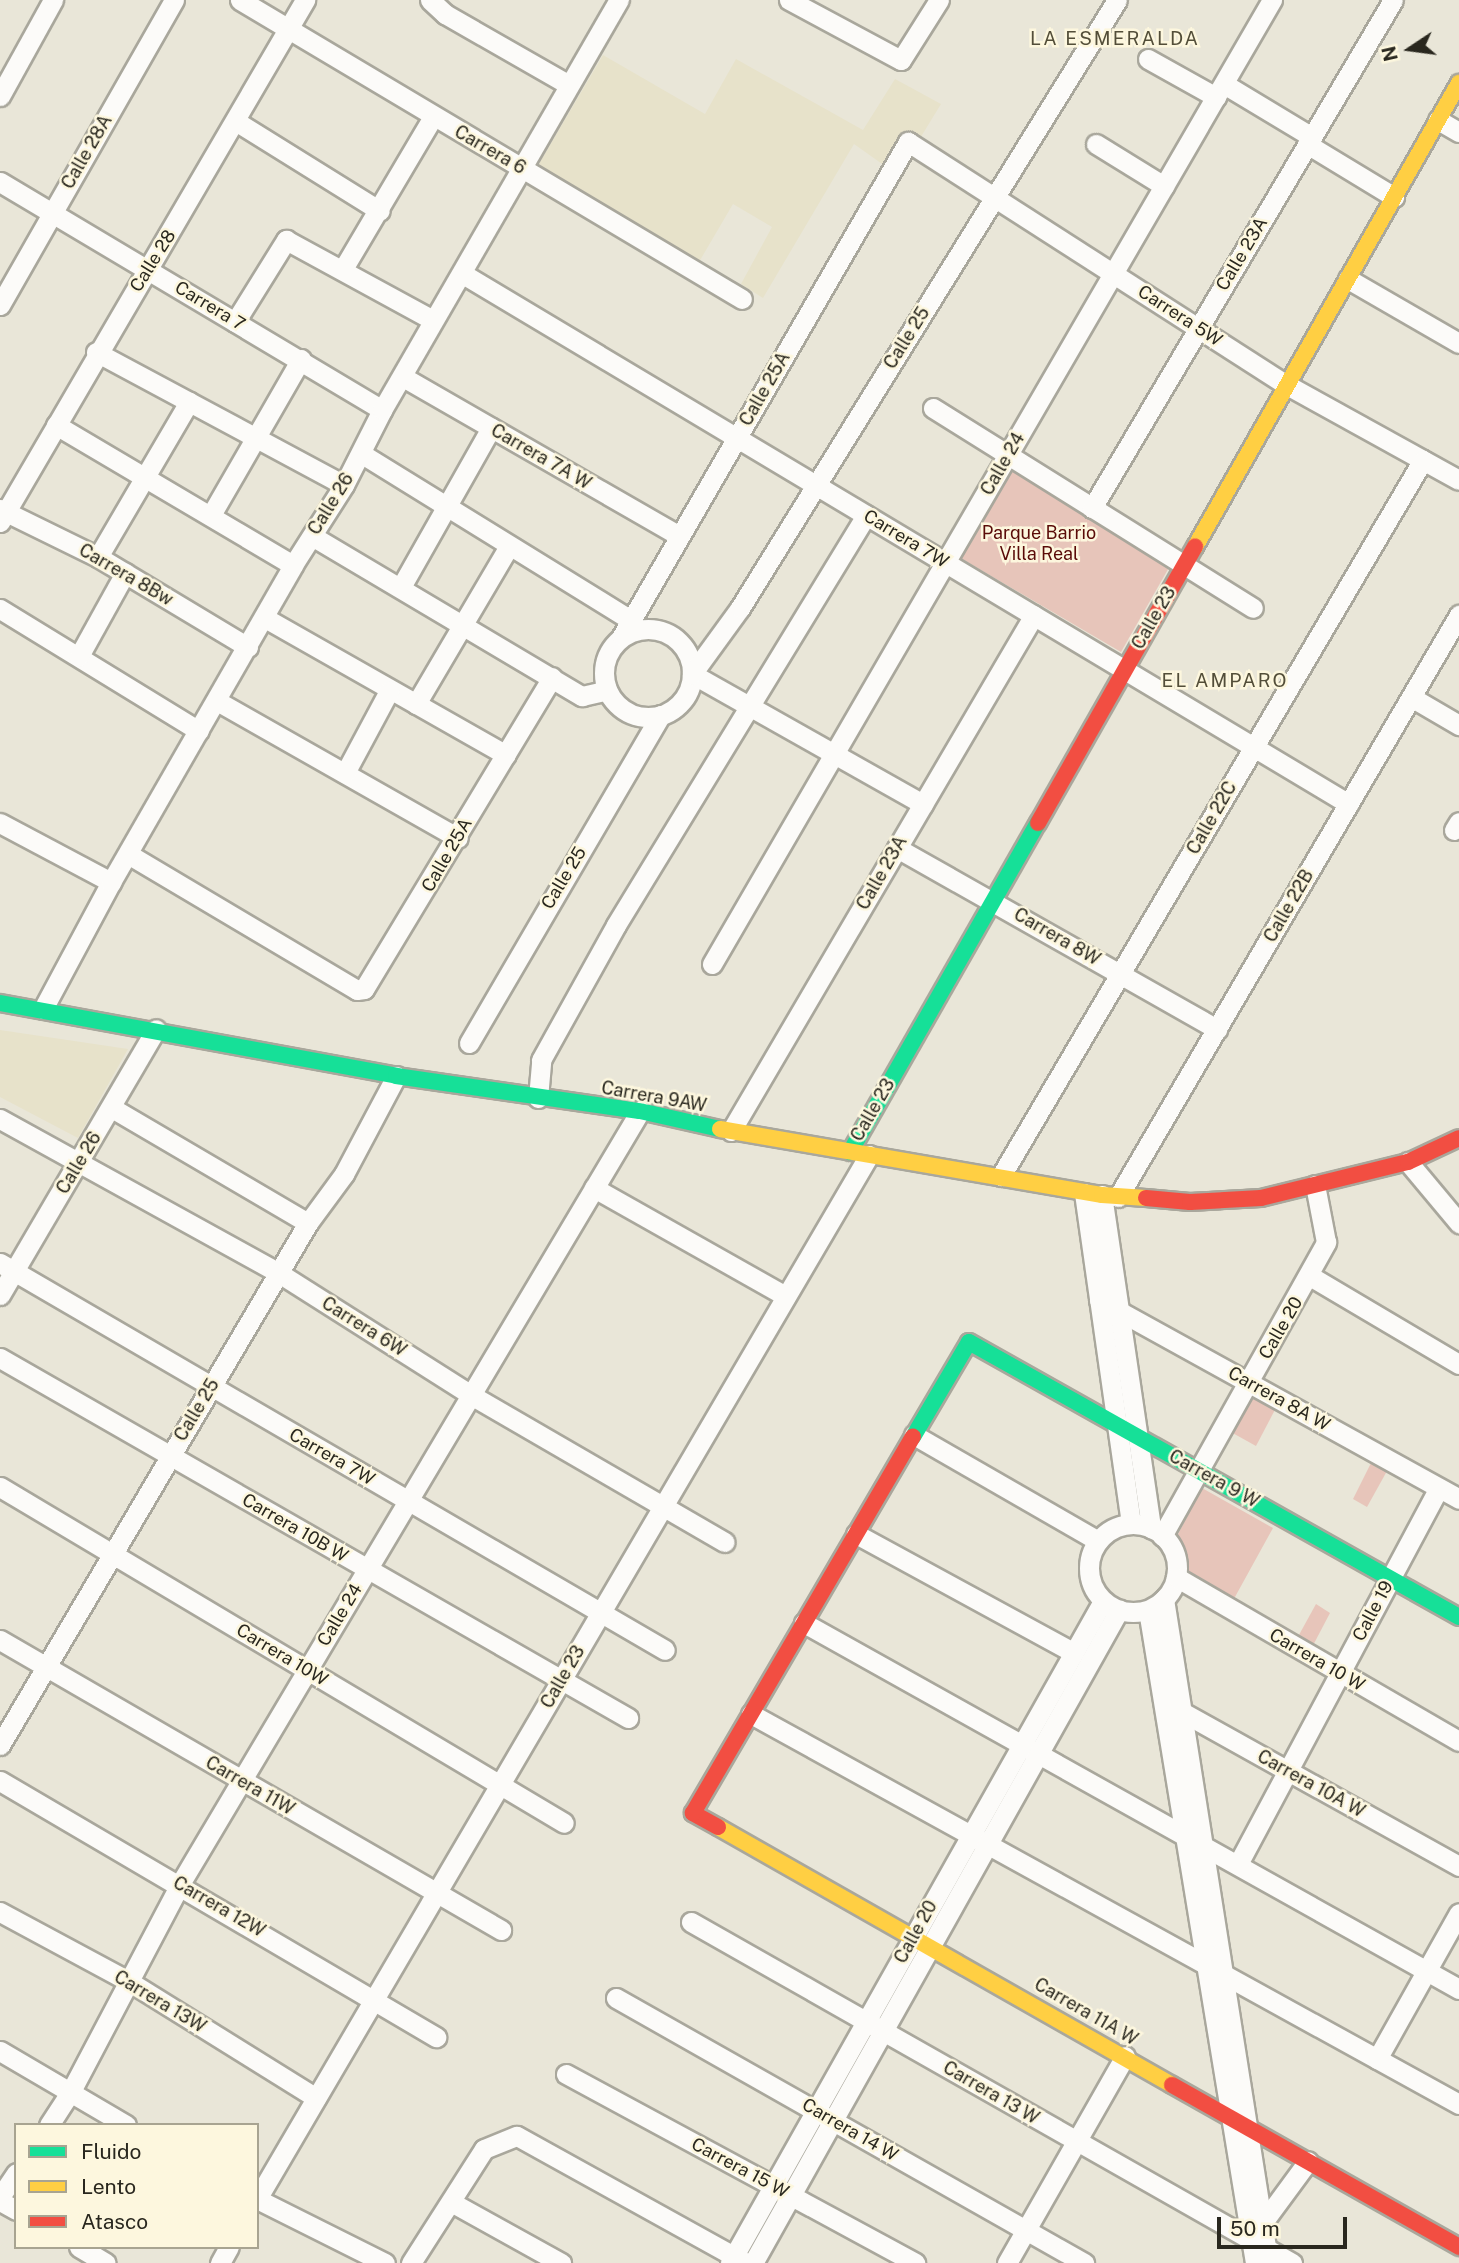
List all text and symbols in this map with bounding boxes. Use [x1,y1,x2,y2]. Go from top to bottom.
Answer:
north arrow [1375,14,1445,84]
district label: LA ESMERALDA [1031,28,1199,50]
text: N [1377,44,1402,63]
street label: Calle 28A [57,111,117,193]
street label: Carrera 6 [451,121,529,179]
street label: Calle 23A [1212,213,1272,295]
street label: Calle 28 [125,226,181,296]
street label: Carrera 7 [171,277,249,335]
street label: Carrera 5W [1134,281,1226,351]
street label: Calle 25 [879,303,935,373]
street label: Calle 25A [735,348,795,430]
street label: Carrera 7A W [487,420,595,494]
street label: Calle 24 [976,429,1030,499]
street label: Calle 26 [304,469,358,539]
street label: Carrera 7W [860,505,952,573]
park label: Parque Barrio Villa Real [982,523,1096,566]
street label: Carrera 8Bw [75,539,177,611]
street label: Calle 23 [1127,583,1181,653]
district label: EL AMPARO [1163,670,1287,692]
street label: Calle 22C [1182,778,1242,858]
street label: Calle 25A [417,814,477,896]
street label: Calle 23A [852,832,912,914]
street label: Calle 25 [537,843,591,913]
street label: Calle 22B [1260,866,1318,946]
street label: Carrera 8W [1010,904,1104,970]
street label: Calle 23 [846,1075,900,1145]
street label: Carrera 9AW [600,1077,708,1117]
street label: Calle 26 [52,1128,106,1198]
street label: Carrera 6W [318,1292,410,1362]
street label: Calle 20 [1254,1293,1308,1363]
street label: Carrera 8A W [1224,1362,1334,1436]
street label: Calle 25 [170,1375,224,1445]
street label: Carrera 7W [285,1424,379,1490]
street label: Carrera 9 W [1165,1445,1263,1513]
street label: Carrera 10B W [238,1489,352,1567]
street label: Calle 19 [1348,1577,1398,1645]
street label: Calle 24 [313,1580,367,1650]
street label: Carrera 10W [232,1619,332,1691]
street label: Carrera 10 W [1265,1624,1369,1696]
street label: Calle 23 [536,1642,590,1712]
street label: Carrera 10A W [1253,1745,1369,1823]
street label: Carrera 11W [202,1752,298,1820]
street label: Carrera 12W [169,1872,269,1942]
street label: Calle 20 [890,1897,942,1967]
street label: Carrera 13W [110,1966,210,2038]
street label: Carrera 11A W [1030,1974,1142,2050]
street label: Carrera 13 W [939,2057,1043,2129]
street label: Carrera 14 W [798,2094,902,2166]
legend [14,2123,259,2249]
street label: Carrera 15 W [687,2133,793,2203]
text: Fluido [81,2139,141,2164]
text: Lento [81,2174,136,2199]
scale bar [1221,2204,1350,2248]
text: Atasco [81,2209,148,2234]
text: 50 m [1230,2216,1280,2241]

